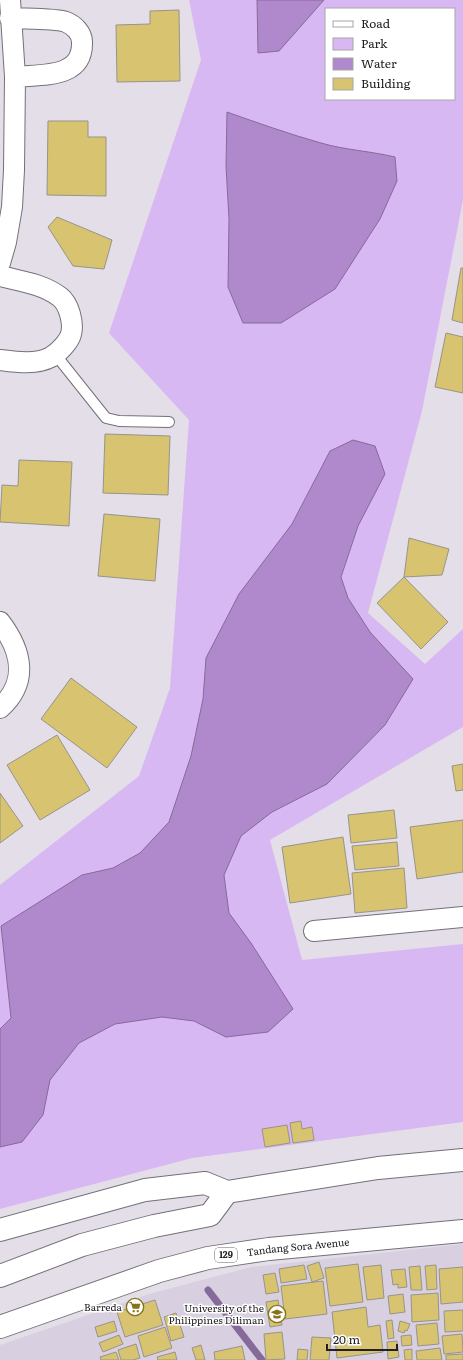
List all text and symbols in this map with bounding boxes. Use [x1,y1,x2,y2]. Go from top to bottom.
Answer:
legend [325,8,455,100]
text: Road [361,14,391,32]
text: Park [361,34,388,52]
text: Water [361,54,397,72]
text: Building [361,74,411,92]
street label: Tandang Sora Avenue [246,1234,350,1259]
road number: 129 [215,1248,237,1262]
supermarket icon: Barreda [125,1297,145,1317]
place label: Barreda [84,1299,123,1314]
place label: University of the Philippines Diliman [168,1300,264,1327]
school or university icon: University of the Philippines Diliman [267,1304,287,1324]
scale bar [327,1326,397,1352]
text: 20 m [333,1330,360,1348]

